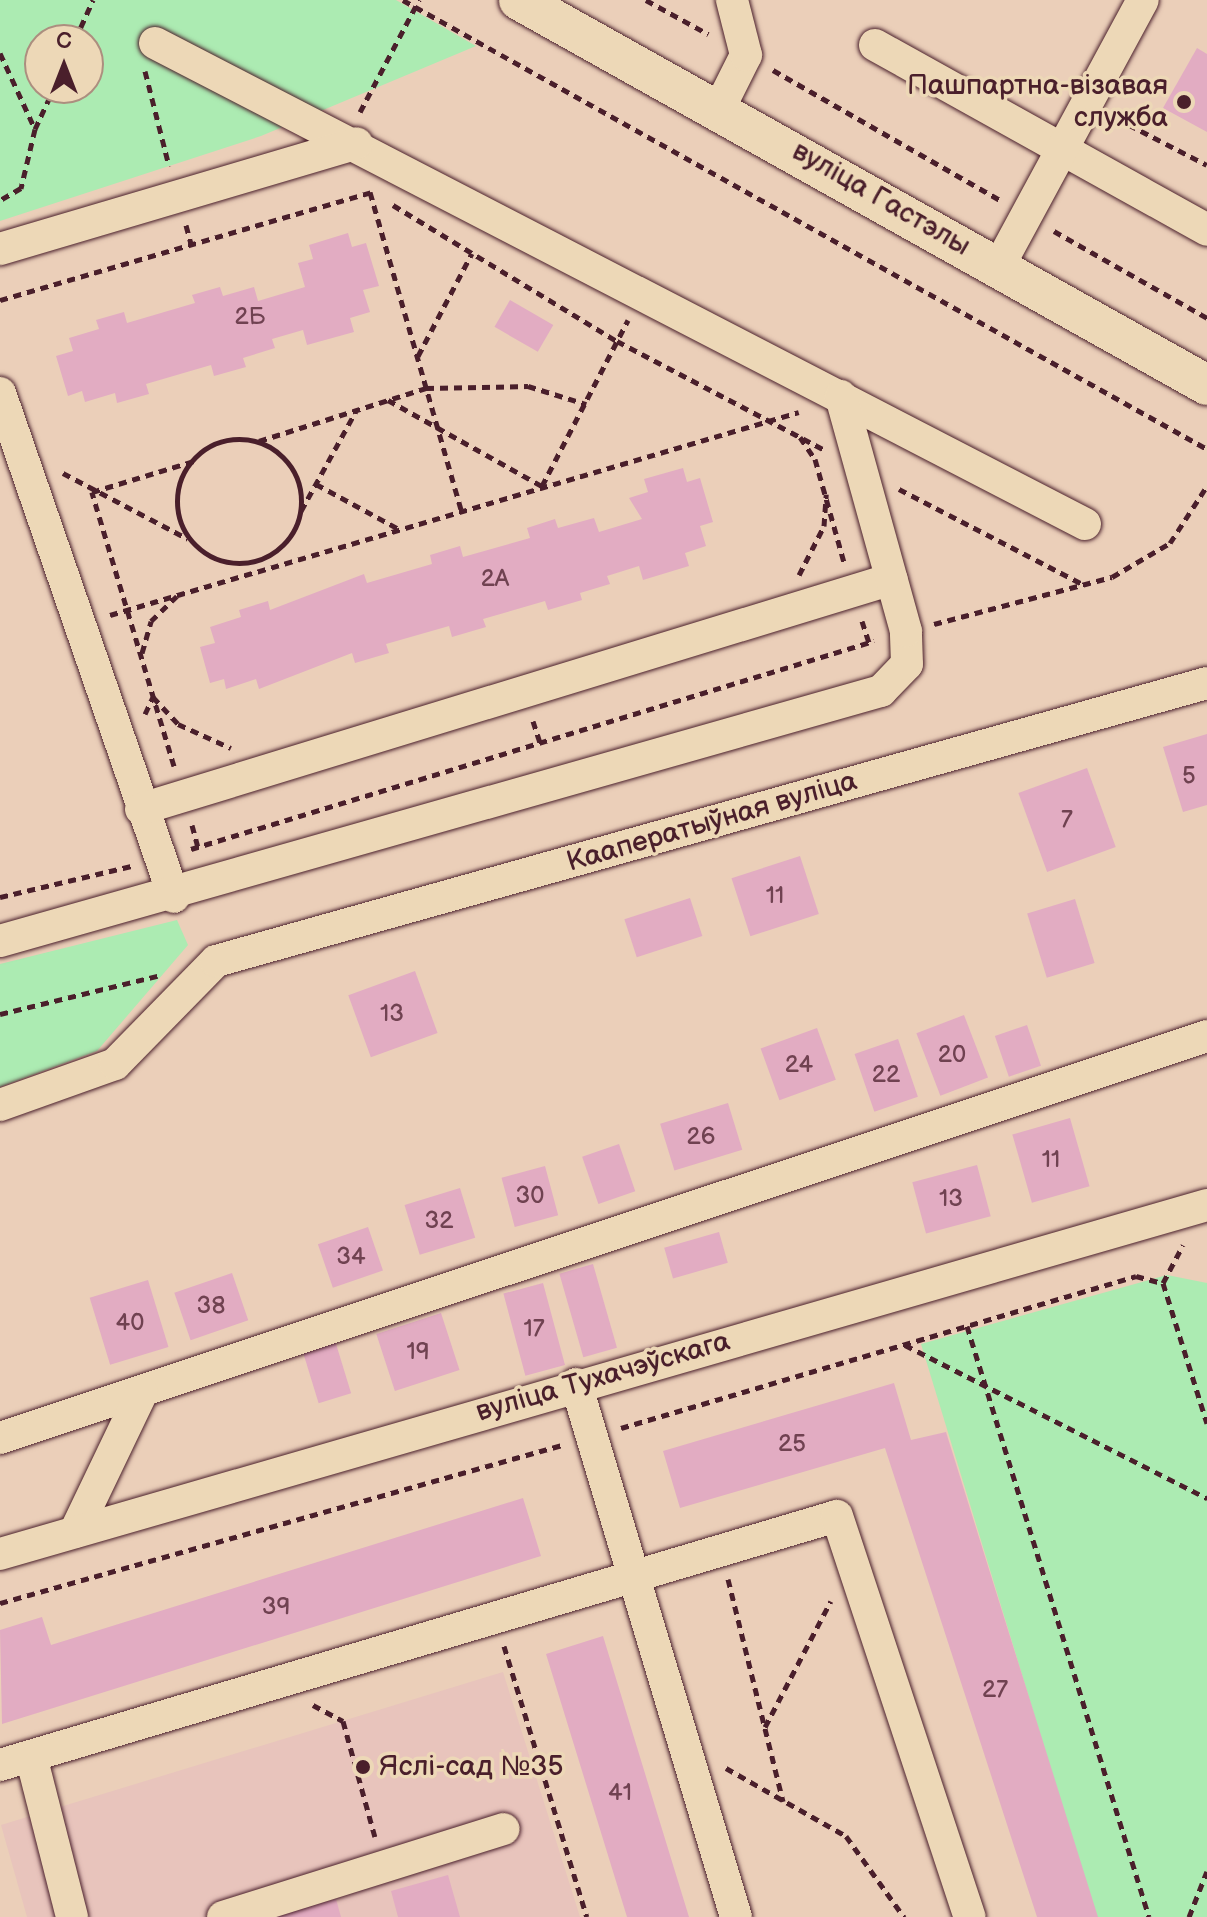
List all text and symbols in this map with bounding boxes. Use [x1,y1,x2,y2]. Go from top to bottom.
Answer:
north arrow [24,24,104,104]
text: С [56,28,72,55]
place label: Пашпартна-візавая служба [907,69,1168,135]
marker: Пашпартна-візавая служба [1175,93,1193,111]
street label: вуліца Гастэлы [786,134,976,264]
house number: 2Б [235,303,265,331]
house number: 2А [481,565,509,593]
house number: 5 [1182,762,1196,790]
street label: Кааператыўная вуліца [563,764,861,880]
house number: 7 [1061,806,1073,834]
house number: 11 [766,882,784,910]
house number: 13 [380,1000,404,1028]
house number: 20 [938,1041,966,1069]
house number: 24 [785,1051,813,1079]
house number: 22 [872,1061,900,1089]
house number: 26 [687,1123,715,1151]
house number: 11 [1042,1146,1060,1174]
house number: 30 [516,1182,544,1210]
house number: 13 [939,1185,963,1213]
house number: 32 [425,1207,453,1235]
house number: 34 [336,1243,366,1271]
house number: 38 [197,1292,225,1320]
house number: 40 [116,1309,144,1337]
house number: 17 [523,1315,545,1343]
street label: вуліца Тухачэўскага [472,1325,734,1429]
house number: 19 [406,1338,430,1366]
house number: 25 [778,1430,806,1458]
house number: 39 [262,1593,290,1621]
house number: 27 [982,1676,1008,1704]
place label: Яслі-сад №35 [379,1750,564,1784]
marker: Яслі-сад №35 [354,1758,372,1776]
house number: 41 [608,1779,632,1807]

